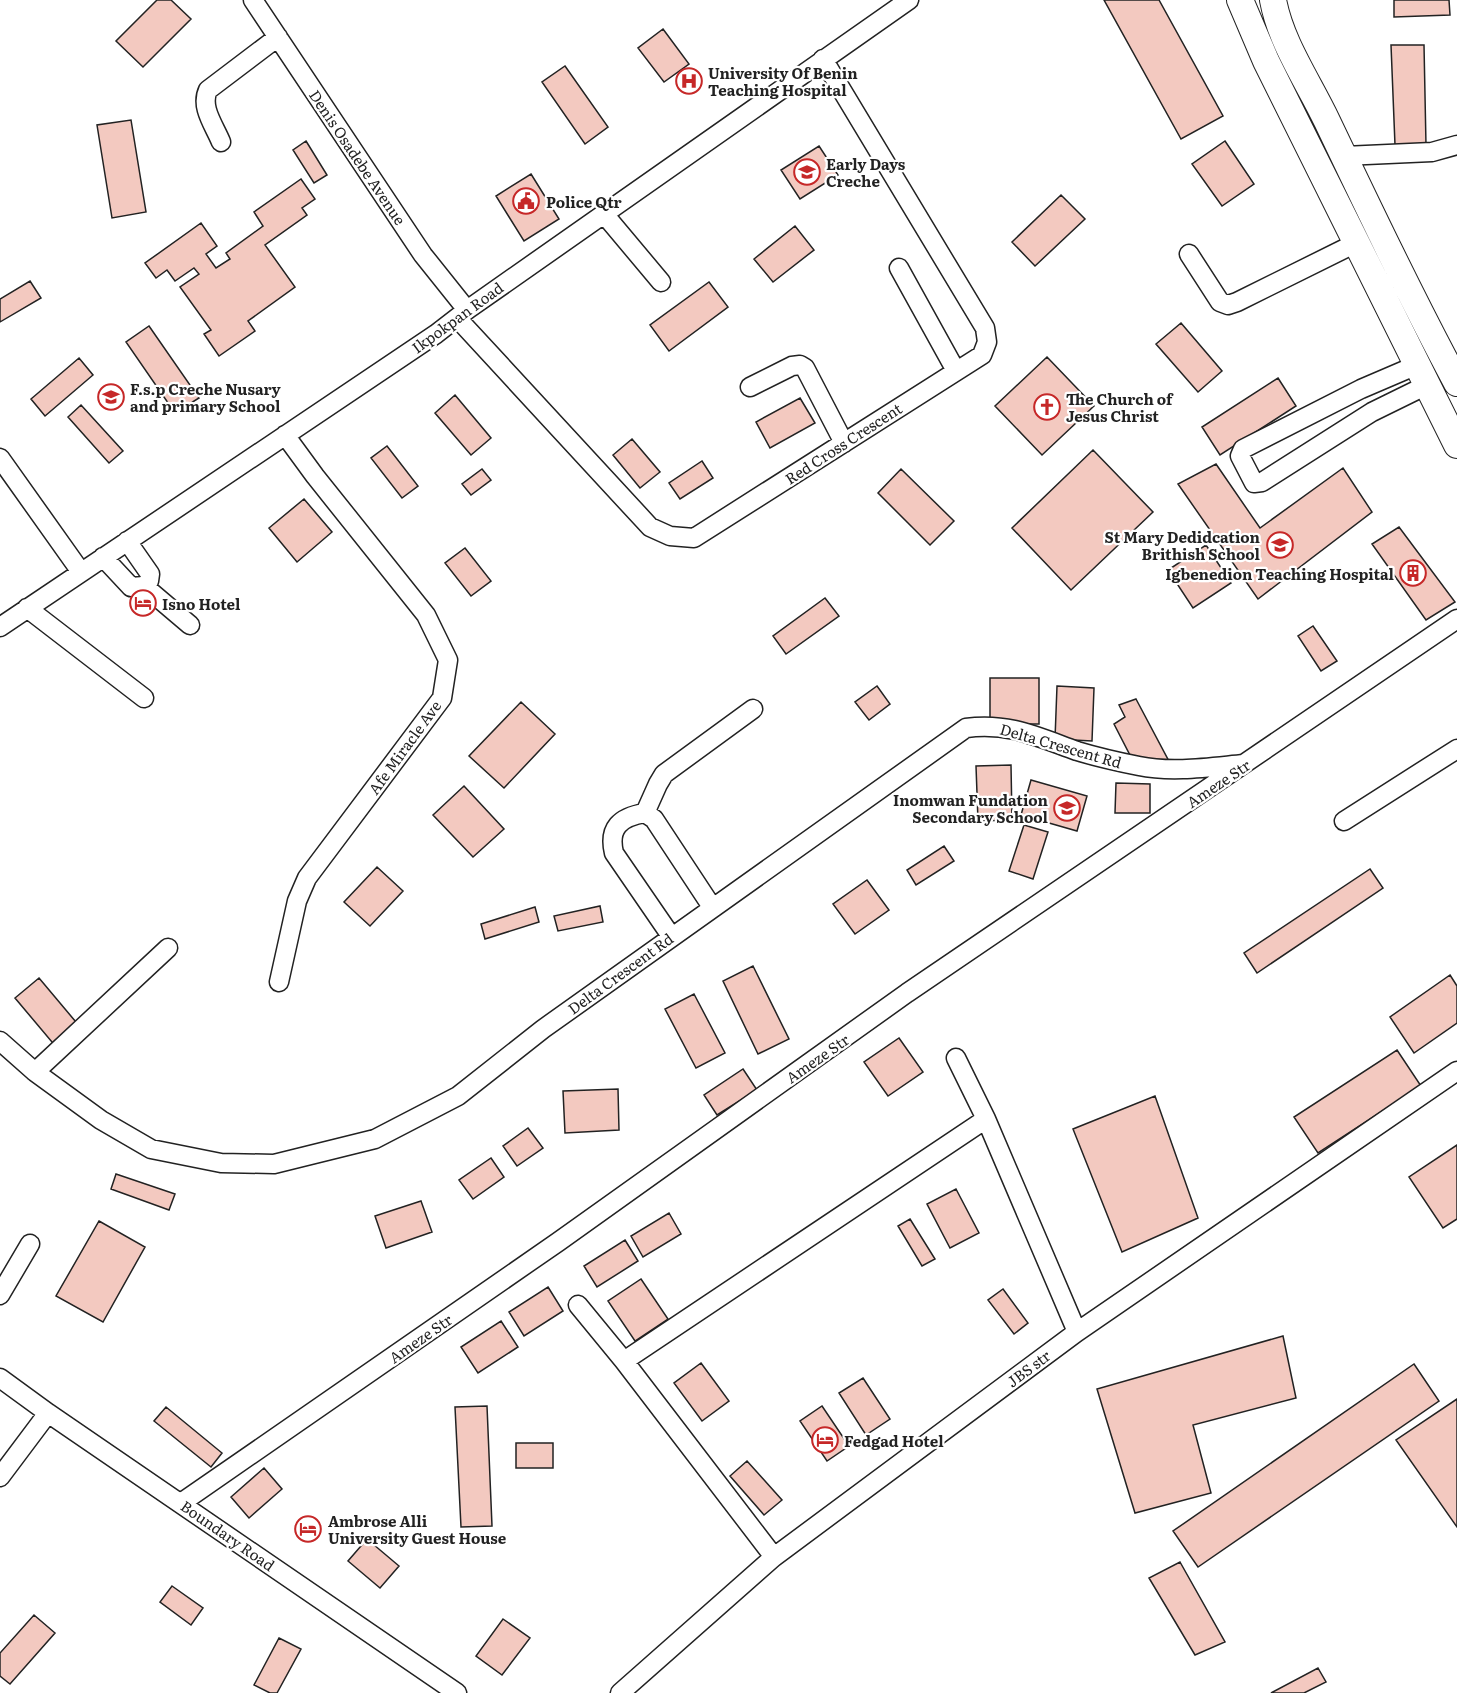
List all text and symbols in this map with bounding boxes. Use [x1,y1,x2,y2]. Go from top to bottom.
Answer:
place label: University Of Benin Teaching Hospital [708,61,858,101]
hospital icon: University Of Benin Teaching Hospital [674,66,704,96]
street label: Denis Osadebe Avenue [304,85,412,229]
place label: Early Days Creche [826,152,906,192]
school or university icon: Early Days Creche [792,157,822,187]
public building icon: Police Qtr [511,186,541,216]
place label: Police Qtr [546,190,622,213]
street label: Ikpokpan Road [406,276,508,358]
place label: F.s.p Creche Nusary and primary School [130,377,282,417]
school or university icon: F.s.p Creche Nusary and primary School [96,382,126,412]
place label: The Church of Jesus Christ [1066,387,1174,427]
church icon: The Church of Jesus Christ [1032,392,1062,422]
street label: Red Cross Crescent [780,397,906,489]
place label: St Mary Dedidcation Brithish School [1105,525,1261,565]
school or university icon: St Mary Dedidcation Brithish School [1265,530,1295,560]
building icon: Igbenedion Teaching Hospital [1398,558,1428,588]
place label: Igbenedion Teaching Hospital [1165,562,1395,585]
hotel icon: Isno Hotel [128,588,158,618]
place label: Isno Hotel [162,592,241,615]
street label: Afe Miracle Ave [362,695,446,799]
street label: Delta Crescent Rd [997,717,1125,773]
street label: Ameze Str [1181,753,1255,813]
place label: Inomwan Fundation Secondary School [893,788,1049,828]
school or university icon: Inomwan Fundation Secondary School [1052,793,1082,823]
street label: Delta Crescent Rd [562,927,678,1019]
street label: Ameze Str [781,1028,853,1088]
street label: Ameze Str [384,1308,456,1368]
street label: JBS str [1001,1344,1055,1392]
hotel icon: Fedgad Hotel [810,1425,840,1455]
place label: Fedgad Hotel [844,1429,944,1452]
street label: Boundary Road [176,1494,280,1576]
place label: Ambrose Alli University Guest House [328,1509,507,1549]
hotel icon: Ambrose Alli University Guest House [293,1514,323,1544]

